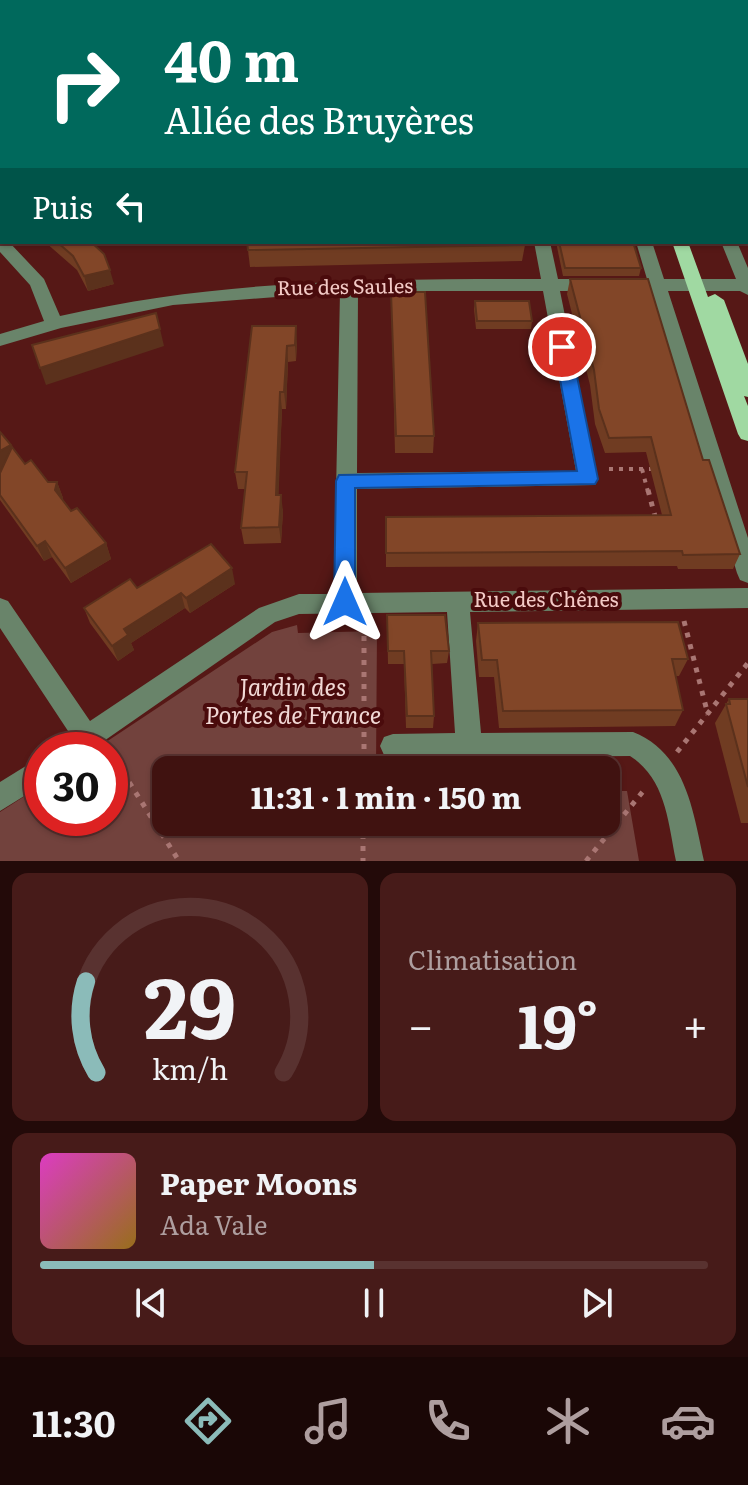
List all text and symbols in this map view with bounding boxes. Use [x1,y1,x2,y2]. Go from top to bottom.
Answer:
text: 40 m [164,16,299,99]
icon: right [32,32,136,136]
text: Allée des Bruyères [164,92,474,145]
text: Puis [32,184,93,228]
icon: left [109,184,153,228]
street label: Rue des Saules [277,269,413,301]
pin [528,313,596,381]
icon: arrive [540,325,584,369]
position arrow [303,560,387,644]
street label: Rue des Chênes [473,583,619,613]
park label: Jardin des Portes de France [205,668,381,731]
speed limit sign: 30 [24,732,128,836]
text: 11:31 · 1 min · 150 m [251,774,521,818]
text: Climatisation [408,939,577,978]
text: 29 [144,941,236,1065]
text: 19° [518,978,598,1067]
text: − [408,990,434,1056]
text: + [682,990,708,1056]
text: km/h [152,1046,228,1089]
text: Paper Moons [160,1160,357,1204]
text: Ada Vale [160,1204,267,1243]
icon: previous [129,1281,173,1325]
icon: pause [352,1281,396,1325]
icon: next [575,1281,619,1325]
icon: directions [180,1393,236,1449]
icon: music [300,1393,356,1449]
icon: phone [420,1393,476,1449]
icon: climate [540,1393,596,1449]
icon: car [660,1393,716,1449]
text: 11:30 [32,1395,116,1448]

